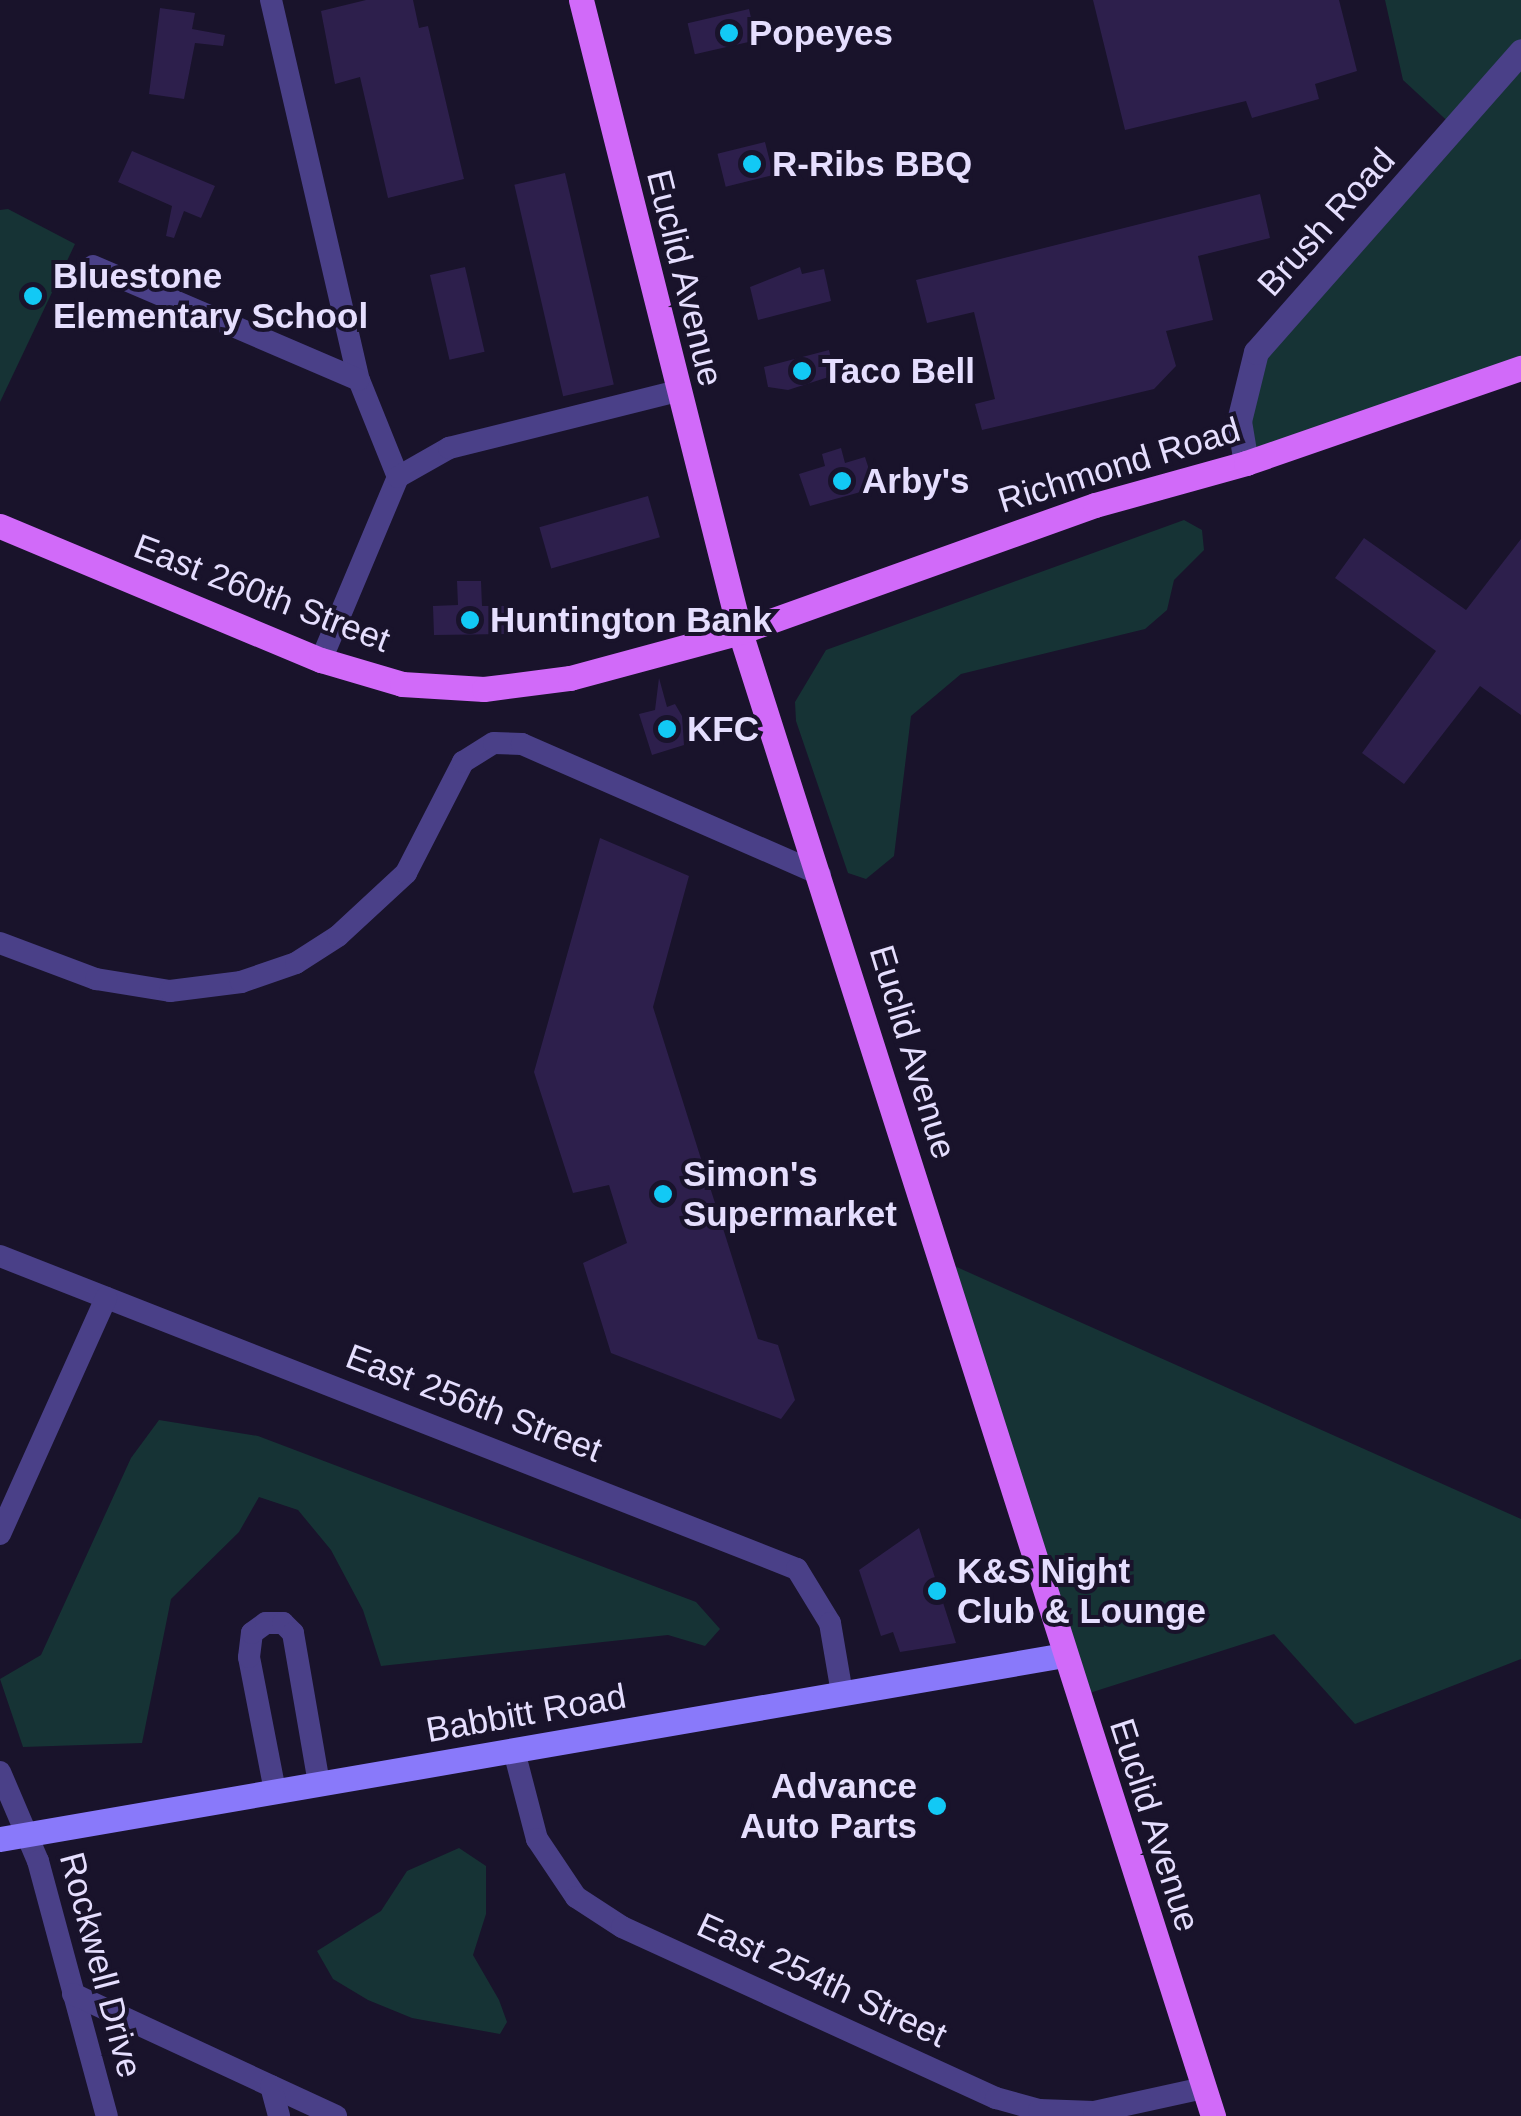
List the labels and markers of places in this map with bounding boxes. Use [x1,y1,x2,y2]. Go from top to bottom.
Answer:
place label: Popeyes [749,12,893,54]
marker: Popeyes [718,22,740,44]
place label: R-Ribs BBQ [772,143,972,185]
marker: R-Ribs BBQ [741,153,763,175]
place label: Bluestone Elementary School [53,255,368,337]
marker: Bluestone Elementary School [22,285,44,307]
place label: Taco Bell [822,350,975,392]
marker: Taco Bell [791,360,813,382]
place label: Arby's [862,460,970,502]
marker: Arby's [831,470,853,492]
place label: Huntington Bank [490,599,772,641]
marker: Huntington Bank [459,609,481,631]
place label: KFC [687,708,759,750]
marker: KFC [656,718,678,740]
place label: Simon's Supermarket [683,1153,897,1235]
marker: Simon's Supermarket [652,1183,674,1205]
place label: K&S Night Club & Lounge [957,1550,1206,1632]
marker: K&S Night Club & Lounge [926,1580,948,1602]
place label: Advance Auto Parts [740,1765,917,1847]
marker: Advance Auto Parts [926,1795,948,1817]

